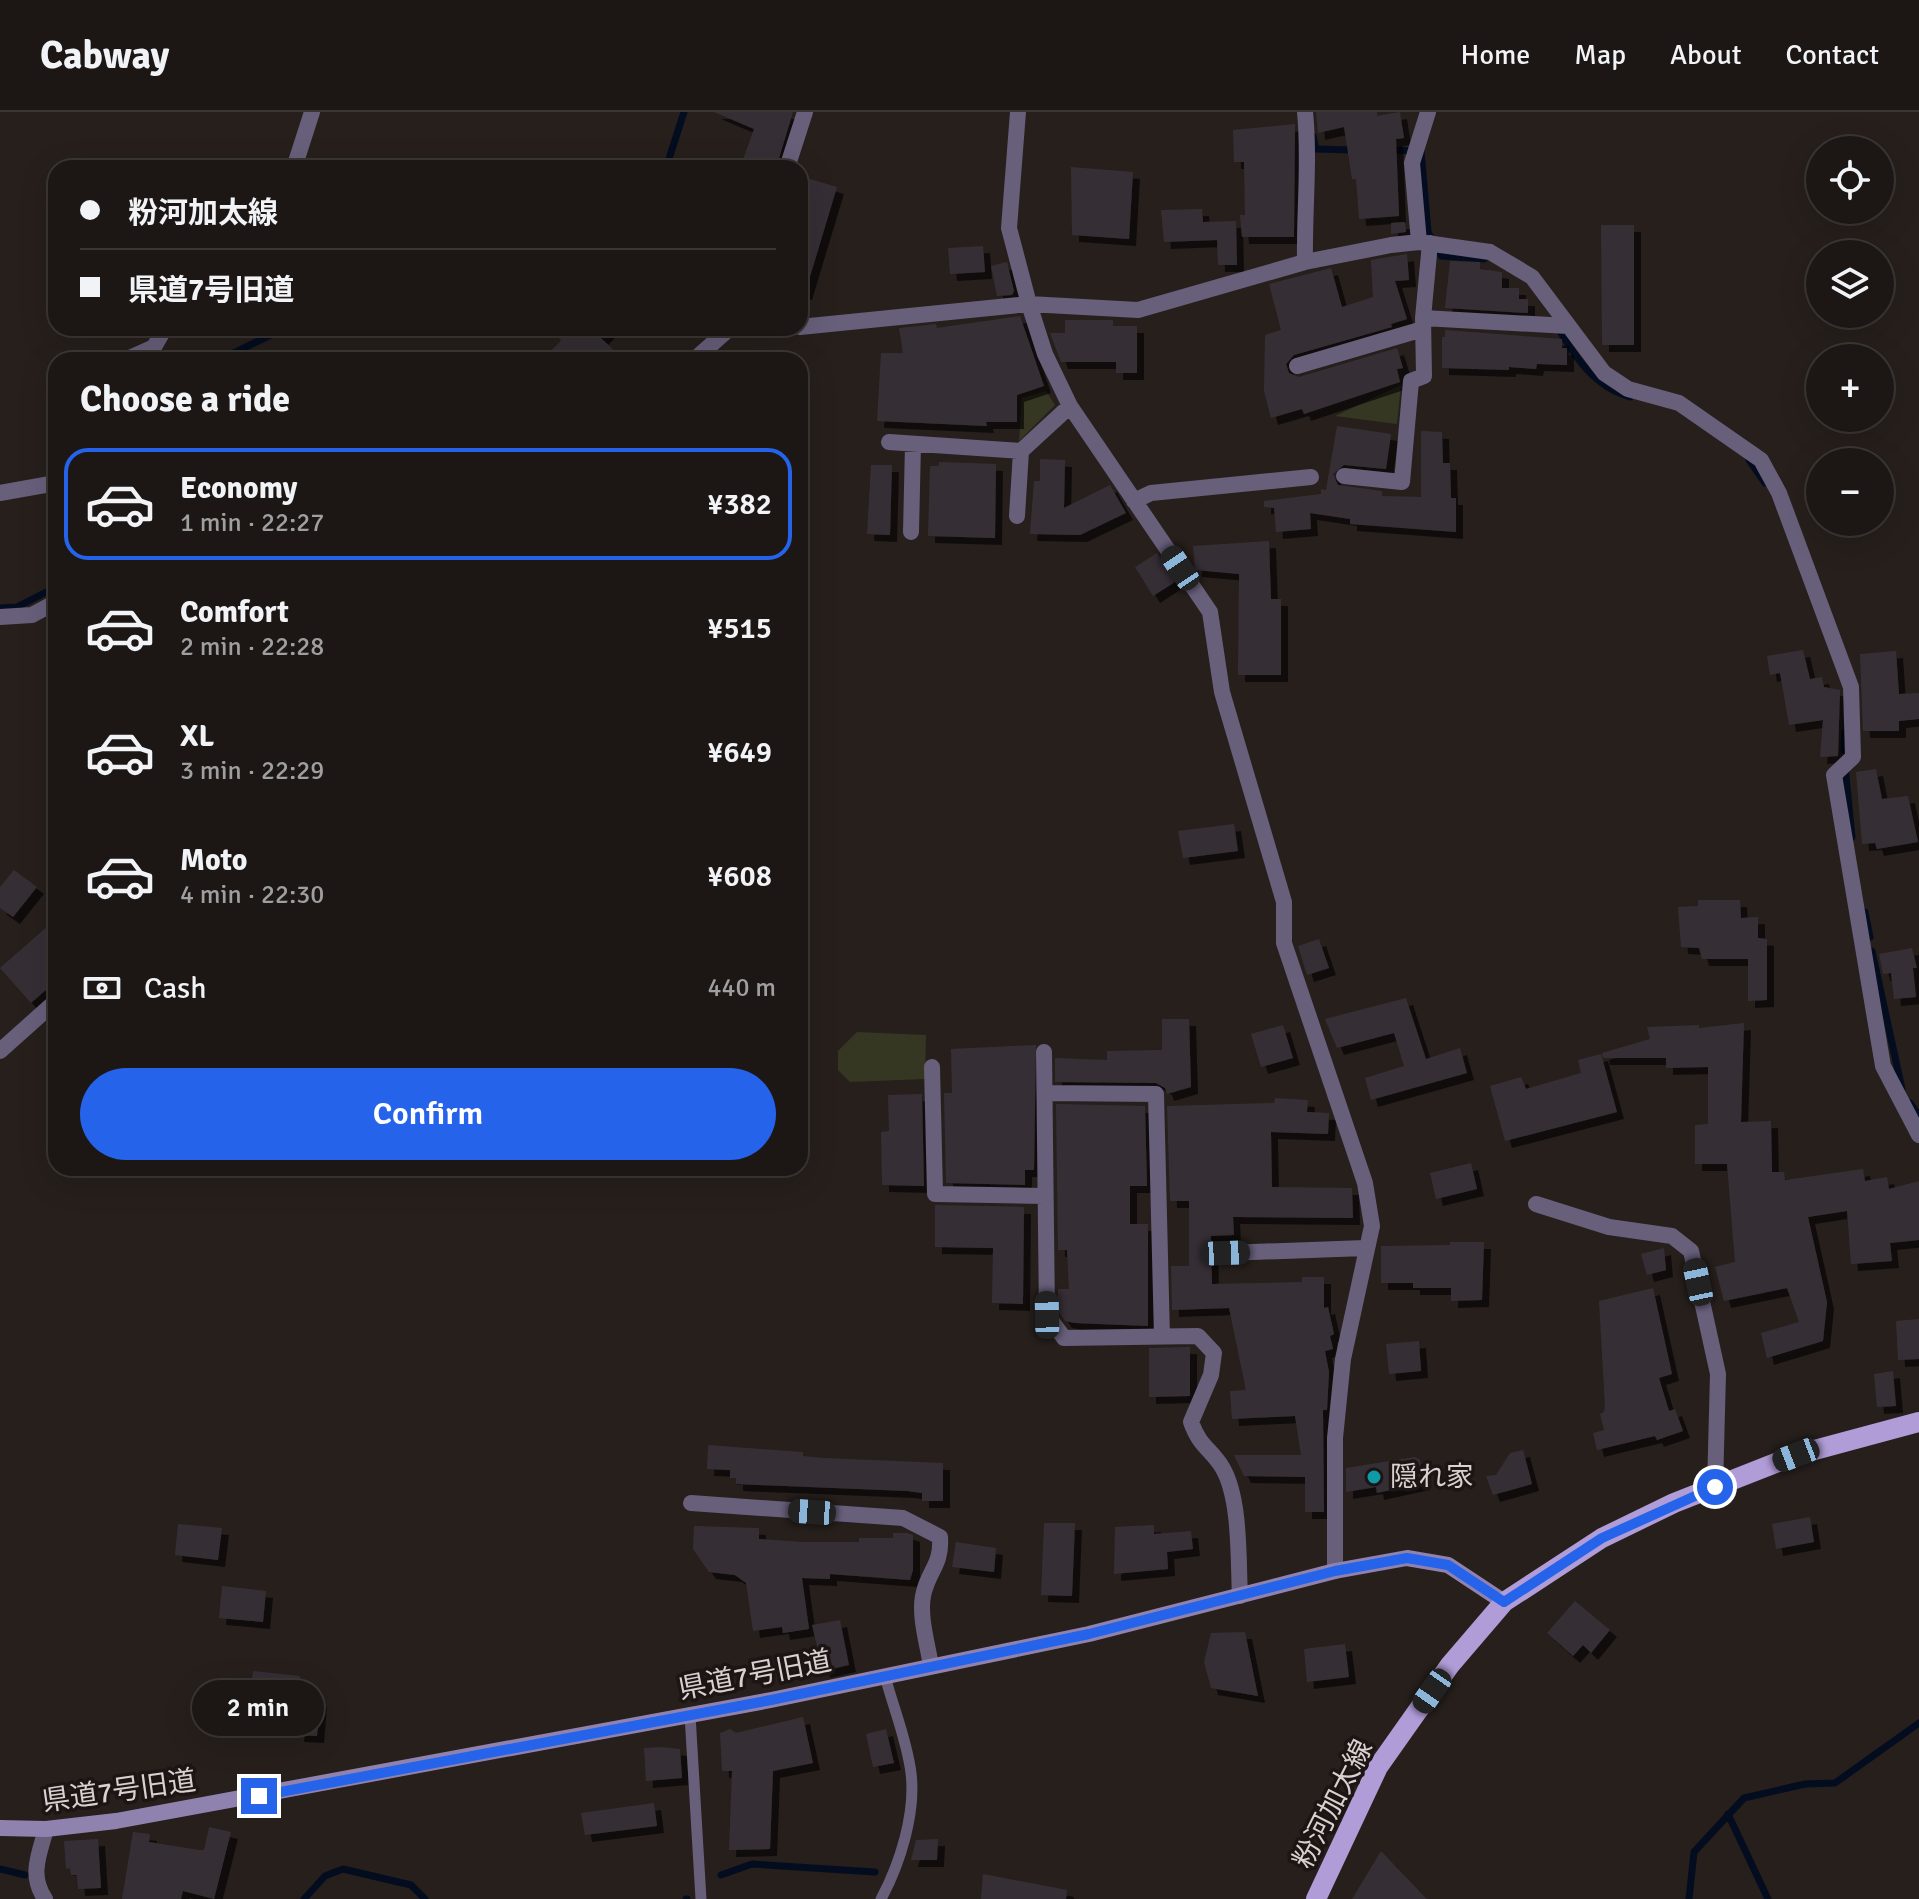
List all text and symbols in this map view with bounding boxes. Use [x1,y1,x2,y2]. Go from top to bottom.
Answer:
text: Cabway [40,32,169,79]
text: Home [1461,38,1530,72]
text: Map [1574,38,1626,72]
text: About [1670,38,1742,72]
text: Contact [1786,38,1879,72]
map controls [1806,136,1894,536]
button: locate [1806,136,1894,224]
text: 粉河加太線 [128,195,278,232]
button: layers [1806,240,1894,328]
text: 県道7号旧道 [128,272,294,309]
button: + [1806,344,1894,432]
text: Choose a ride [80,377,290,422]
button: − [1806,448,1894,536]
icon: car [84,468,156,540]
text: Economy [180,470,297,507]
text: ¥382 [707,486,772,523]
text: 1 min · 22:27 [180,507,324,539]
car [1157,541,1203,595]
icon: car [84,592,156,664]
text: Comfort [180,594,289,631]
text: ¥515 [707,610,772,647]
text: 2 min · 22:28 [180,631,324,663]
icon: car [84,716,156,788]
text: XL [180,718,214,755]
text: ¥649 [707,734,772,771]
text: 3 min · 22:29 [180,755,324,787]
icon: car [84,840,156,912]
text: Moto [180,842,247,879]
text: ¥608 [707,858,772,895]
text: 4 min · 22:30 [180,879,324,911]
icon: cash [80,966,124,1010]
text: Cash [144,970,207,1007]
text: 440 m [707,972,776,1004]
button: Confirm [80,1068,776,1160]
car [1202,1240,1250,1266]
car [1681,1256,1715,1308]
car [1035,1291,1059,1339]
car [1769,1435,1823,1475]
place label: 隠れ家 [1390,1460,1474,1494]
marker: 隠れ家 [1365,1468,1383,1486]
route start [1697,1469,1733,1505]
car [787,1498,837,1526]
street label: 県道7号旧道 [676,1644,834,1706]
car [1408,1664,1456,1718]
callout: 2 min [193,1680,325,1736]
text: 2 min [227,1692,289,1724]
street label: 粉河加太線 [1286,1734,1380,1874]
street label: 県道7号旧道 [40,1763,198,1819]
route end [241,1778,277,1814]

